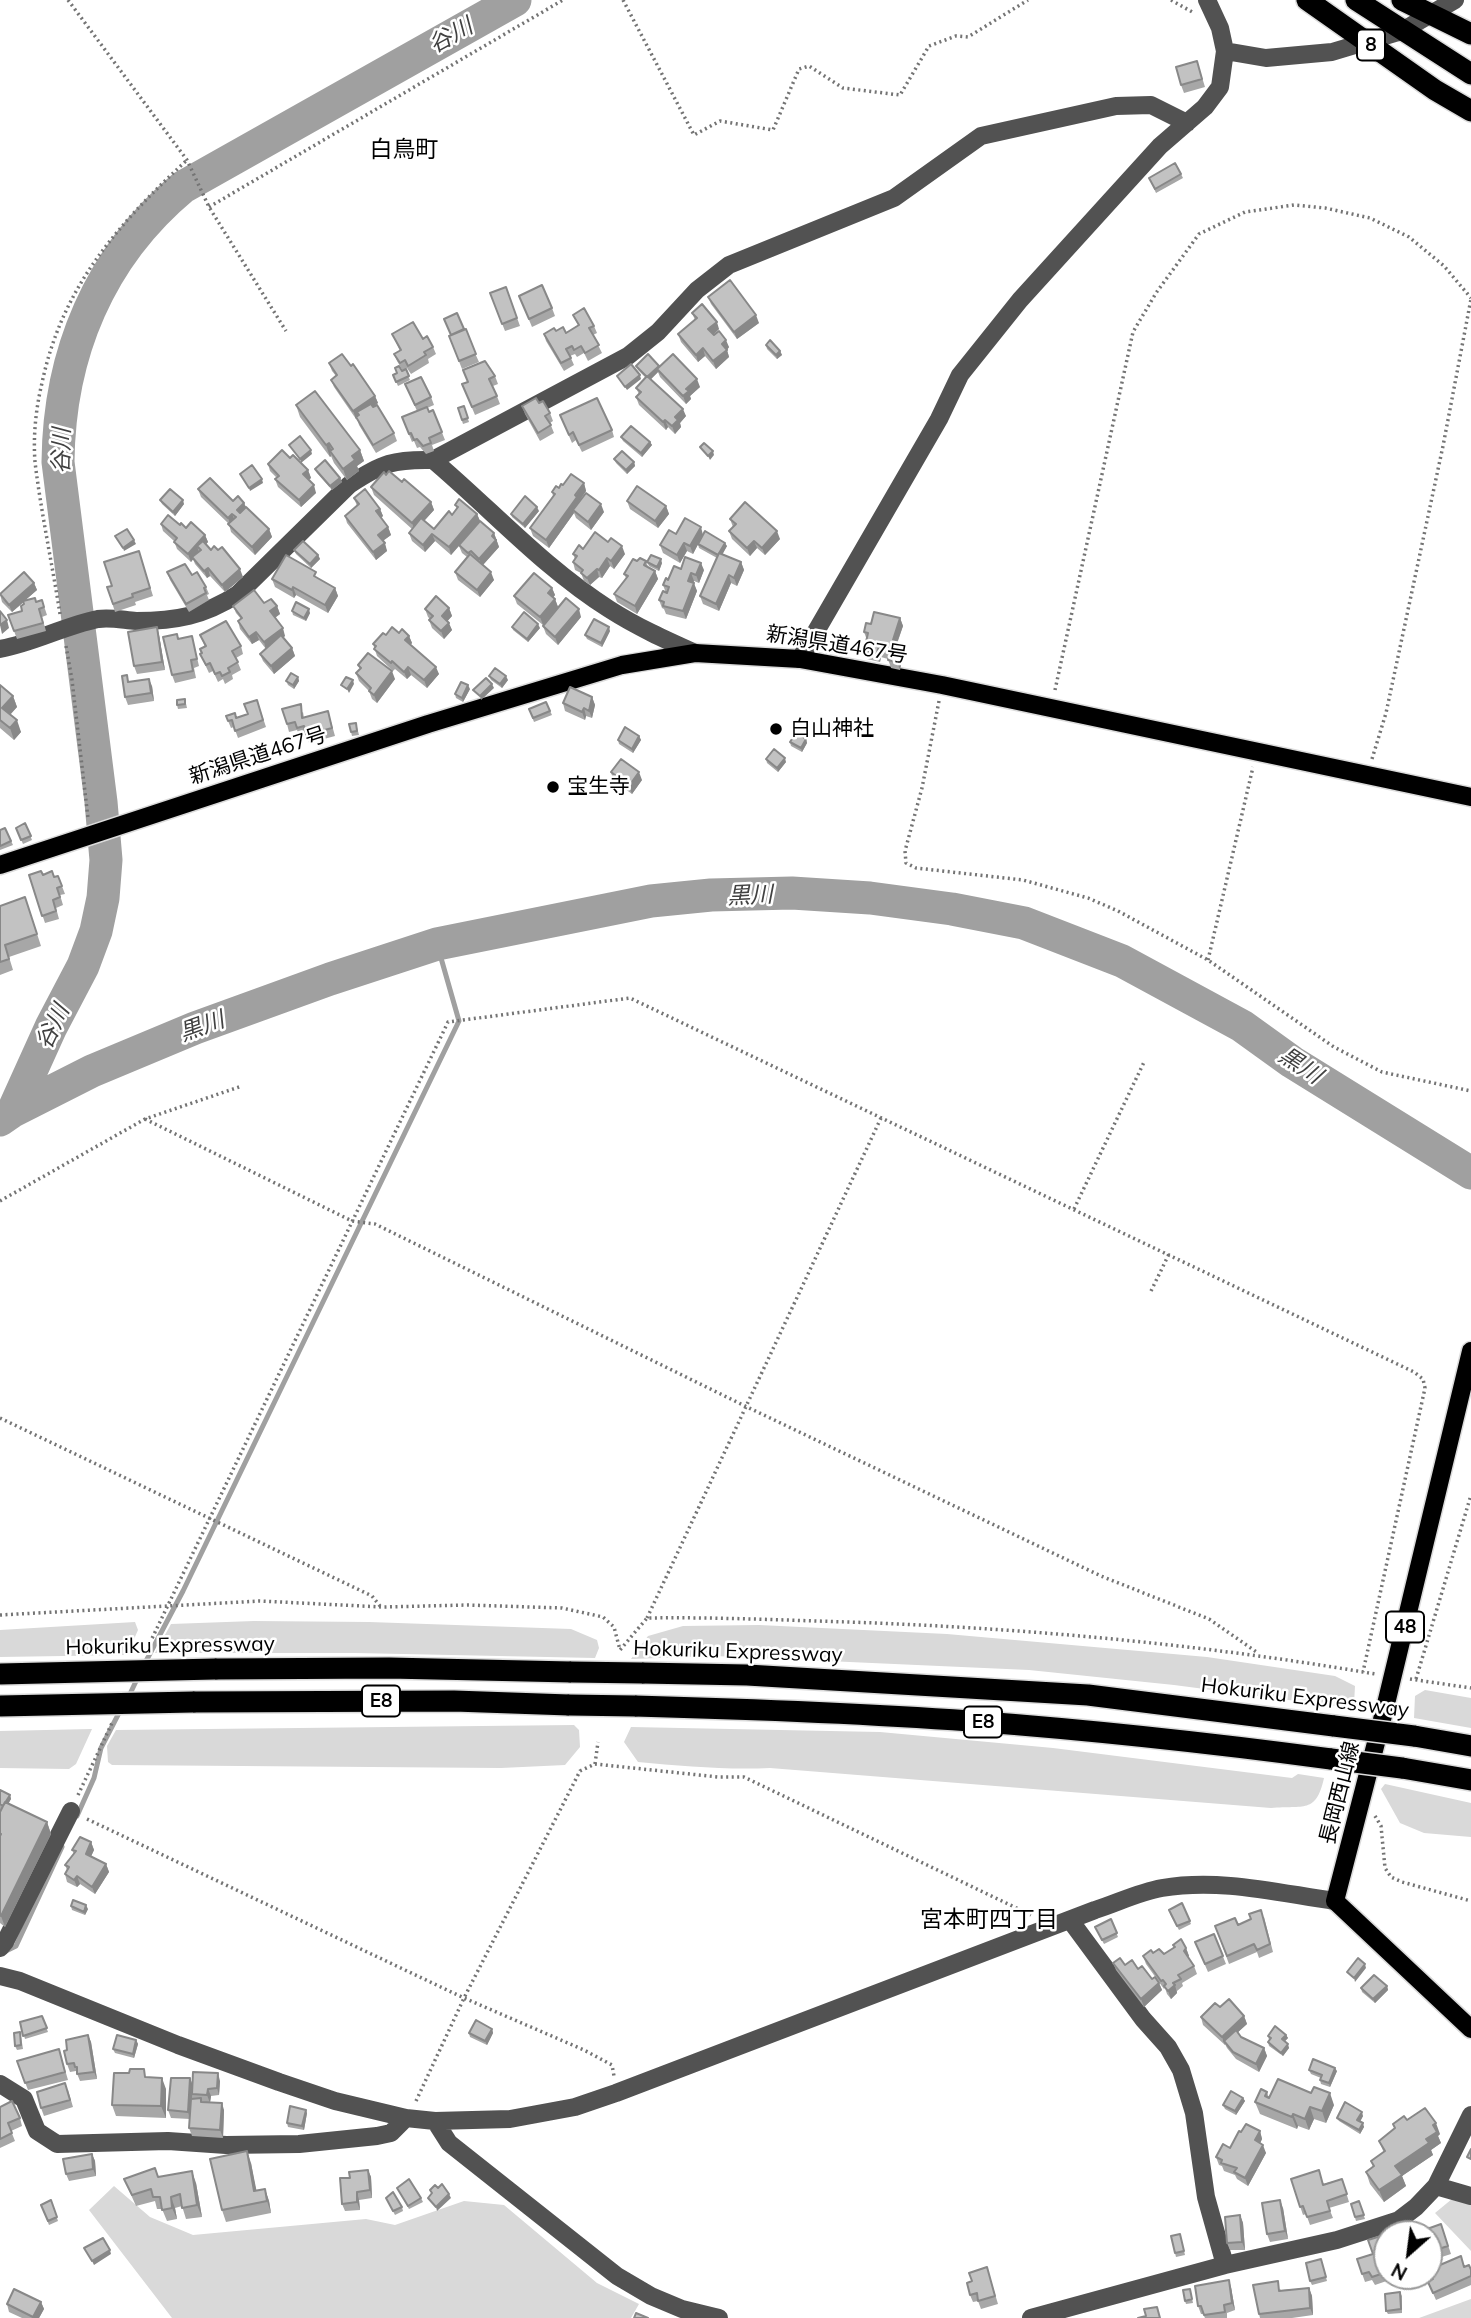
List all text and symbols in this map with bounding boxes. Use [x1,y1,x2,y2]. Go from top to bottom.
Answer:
water label: 谷川 [424,13,478,59]
road number: 8 [1357,30,1385,60]
district label: 白鳥町 [370,136,438,164]
water label: 谷川 [48,428,76,474]
street label: 新潟県道467号 [765,621,909,669]
place label: 白山神社 [790,716,874,742]
marker: 白山神社 [768,721,784,737]
street label: 新潟県道467号 [186,722,330,790]
place label: 宝生寺 [567,774,630,800]
marker: 宝生寺 [545,779,561,795]
water label: 黒川 [726,881,774,911]
water label: 谷川 [31,1000,75,1054]
water label: 黒川 [176,1006,228,1048]
water label: 黒川 [1273,1042,1327,1090]
road number: 48 [1386,1611,1424,1642]
street label: Hokuriku Expressway [65,1632,275,1660]
street label: Hokuriku Expressway [633,1636,843,1668]
street label: Hokuriku Expressway [1200,1673,1410,1723]
road number: E8 [362,1686,400,1716]
road number: E8 [964,1706,1002,1738]
street label: 長岡西山線 [1315,1739,1365,1847]
district label: 宮本町四丁目 [920,1906,1058,1934]
north arrow [1373,2220,1443,2290]
text: N [1387,2258,1411,2286]

